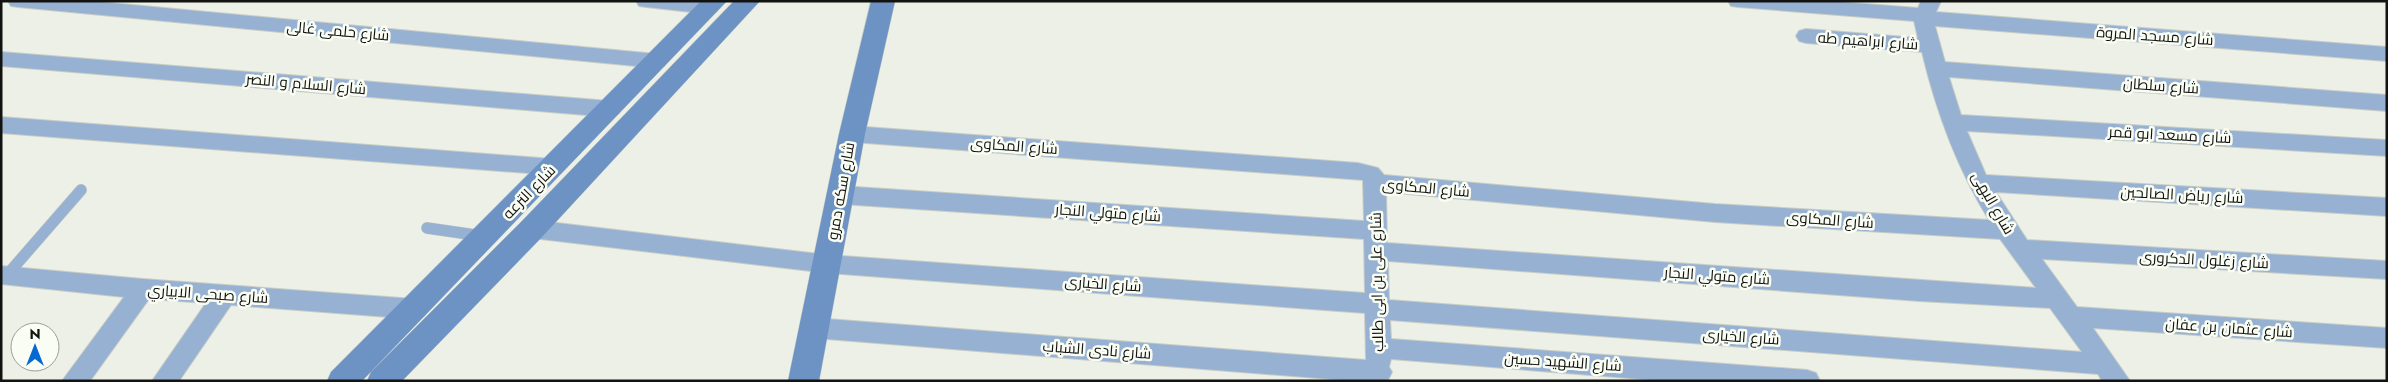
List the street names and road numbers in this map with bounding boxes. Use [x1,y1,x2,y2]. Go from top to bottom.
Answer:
street label: شارع حلمى غالى [286,16,390,46]
street label: شارع مسجد المروة [2096,21,2214,51]
street label: شارع ابراهيم طه [1817,27,1919,55]
street label: شارع السلام و النصر [244,68,367,100]
street label: شارع سلطان [2122,72,2200,100]
street label: شارع مسعد ابو قمر [2107,121,2232,149]
street label: شارع المكاوى [969,132,1059,160]
street label: شارع سكه دمرو [822,141,860,241]
street label: شارع الترعه [497,160,561,224]
street label: شارع البهى [1966,167,2020,239]
street label: شارع المكاوى [1381,173,1471,203]
street label: شارع رياض الصالحين [2120,181,2244,209]
street label: شارع متولي النجار [1053,198,1162,229]
street label: شارع المكاوى [1785,206,1875,234]
street label: شارع على بن ابى طالب [1365,212,1389,352]
street label: شارع زغلول الدكرورى [2139,246,2269,274]
street label: شارع متولي النجار [1662,261,1771,292]
street label: شارع الخيارى [1064,270,1142,298]
street label: شارع صبحى الابياري [147,279,269,310]
street label: شارع عثمان بن عفان [2165,313,2293,343]
street label: شارع الخيارى [1702,323,1780,351]
street label: شارع نادى الشباب [1042,335,1152,365]
street label: شارع الشهيد حسين [1504,347,1622,377]

